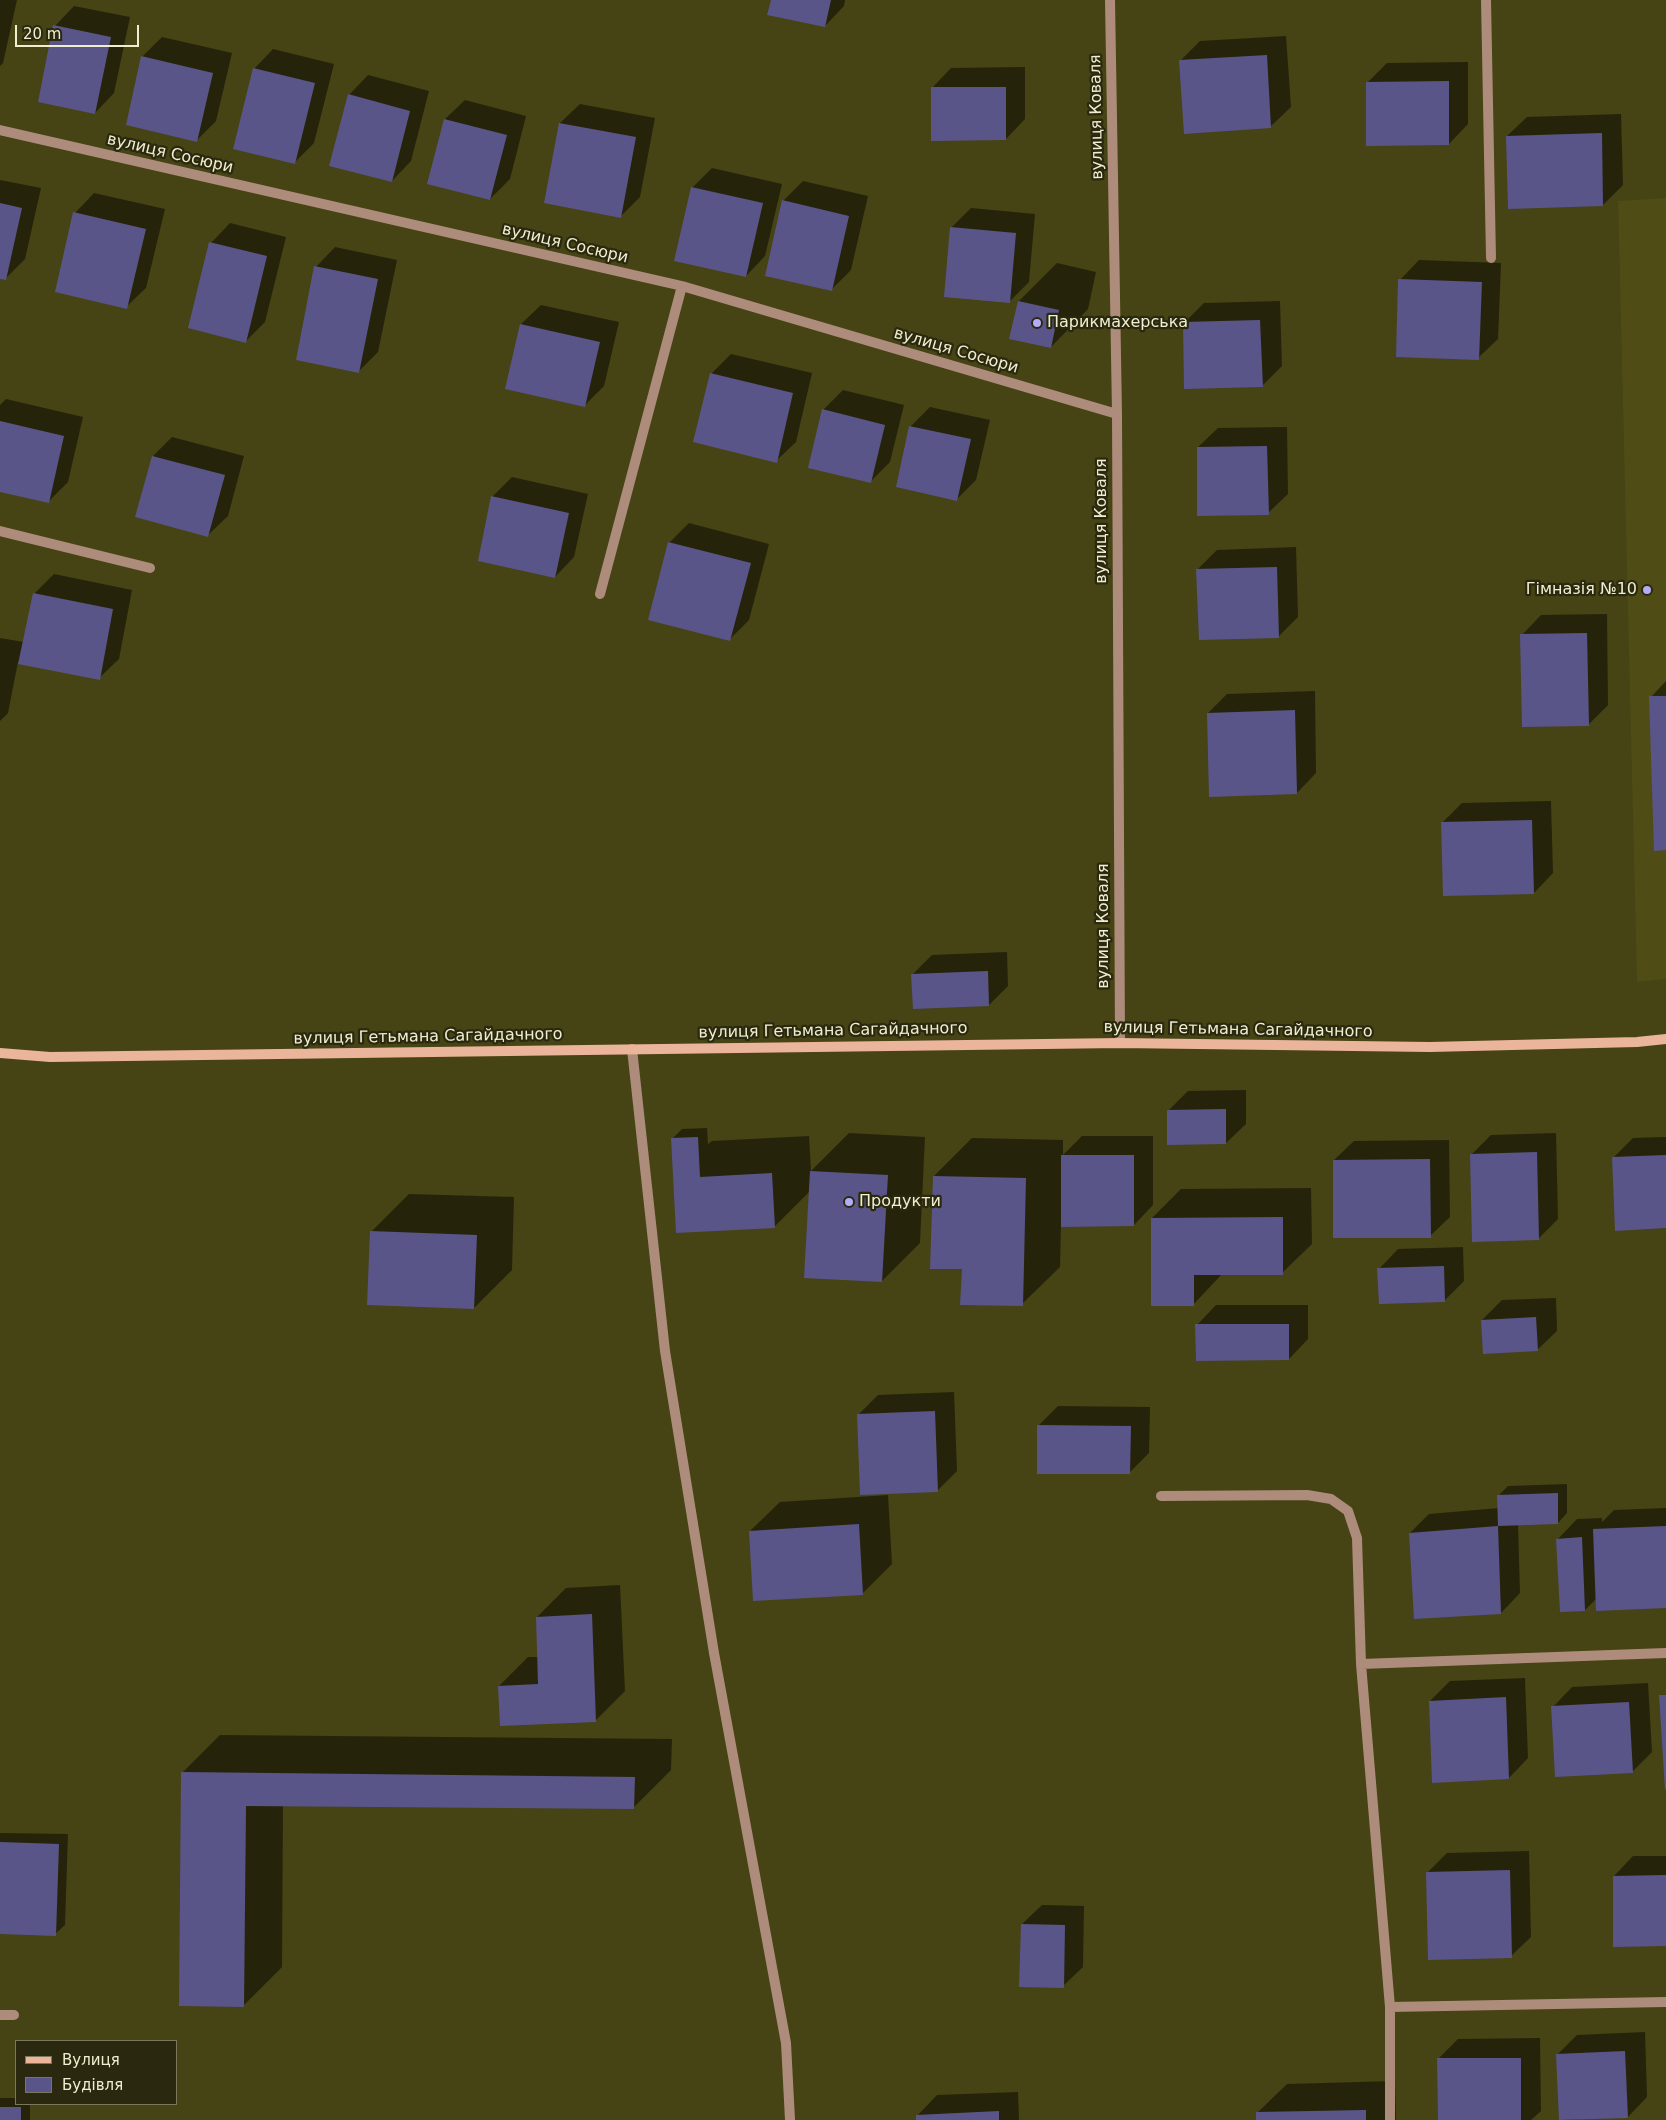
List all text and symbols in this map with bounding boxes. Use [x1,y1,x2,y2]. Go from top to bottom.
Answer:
scale bar [18,15,141,47]
text: 20 m [23,25,61,43]
street label: вулиця Коваля [1086,54,1108,180]
street label: вулиця Сосюри [105,130,235,178]
street label: вулиця Сосюри [500,220,630,268]
place label: Парикмахерська [1047,313,1188,333]
marker: Парикмахерська [1031,317,1043,329]
street label: вулиця Сосюри [891,324,1021,378]
street label: вулиця Коваля [1092,458,1112,584]
place label: Гімназія №10 [1526,580,1637,600]
marker: Гімназія №10 [1641,584,1653,596]
street label: вулиця Коваля [1094,863,1114,989]
street label: вулиця Гетьмана Сагайдачного [1103,1018,1373,1042]
street label: вулиця Гетьмана Сагайдачного [698,1019,968,1043]
street label: вулиця Гетьмана Сагайдачного [293,1025,563,1049]
place label: Продукти [859,1192,941,1212]
marker: Продукти [843,1196,855,1208]
legend [15,2040,178,2105]
text: Вулиця [62,2051,120,2069]
text: Будівля [62,2076,123,2094]

